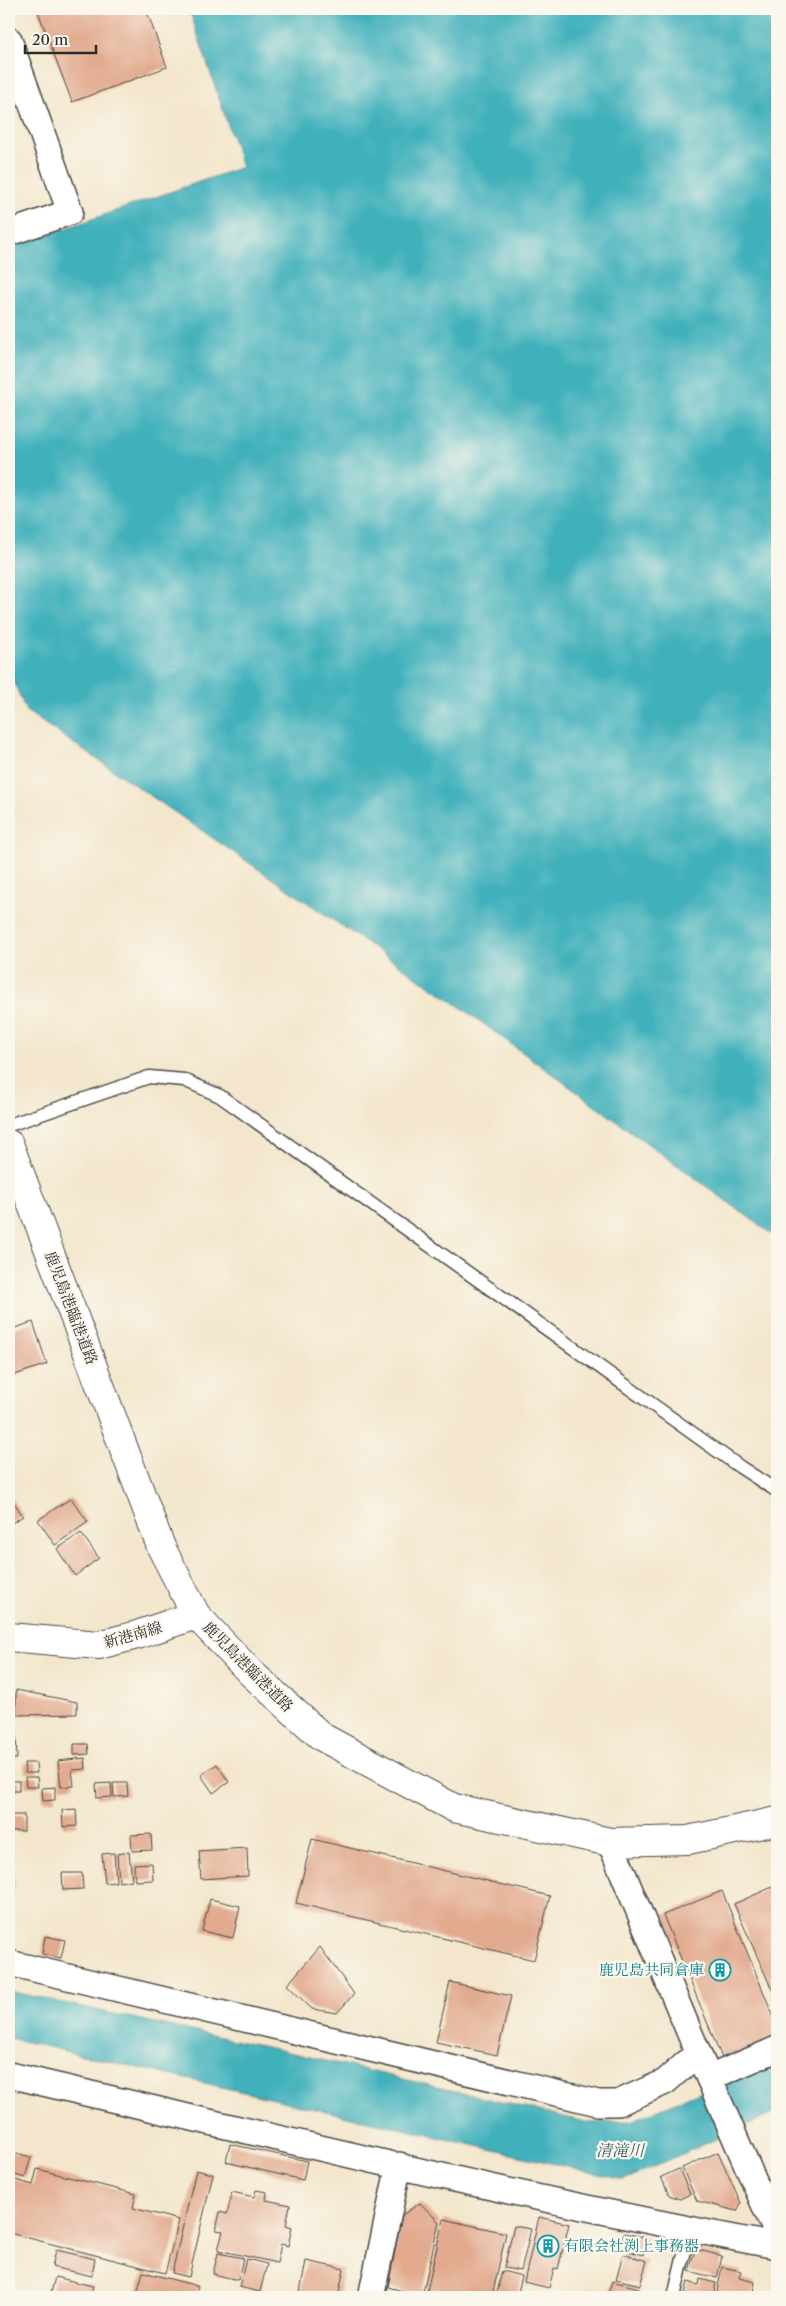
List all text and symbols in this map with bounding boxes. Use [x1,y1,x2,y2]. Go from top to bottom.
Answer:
scale bar [25,22,96,54]
text: 20 m [32,30,68,49]
street label: 鹿児島港臨港道路 [41,1248,102,1367]
street label: 新港南線 [101,1617,164,1652]
street label: 鹿児島港臨港道路 [199,1617,298,1716]
building icon: 鹿児島共同倉庫 [708,1958,732,1982]
place label: 鹿児島共同倉庫 [599,1960,704,1979]
water label: 清滝川 [596,2140,646,2160]
building icon: 有限会社渕上事務器 [536,2234,560,2258]
place label: 有限会社渕上事務器 [564,2236,699,2255]

